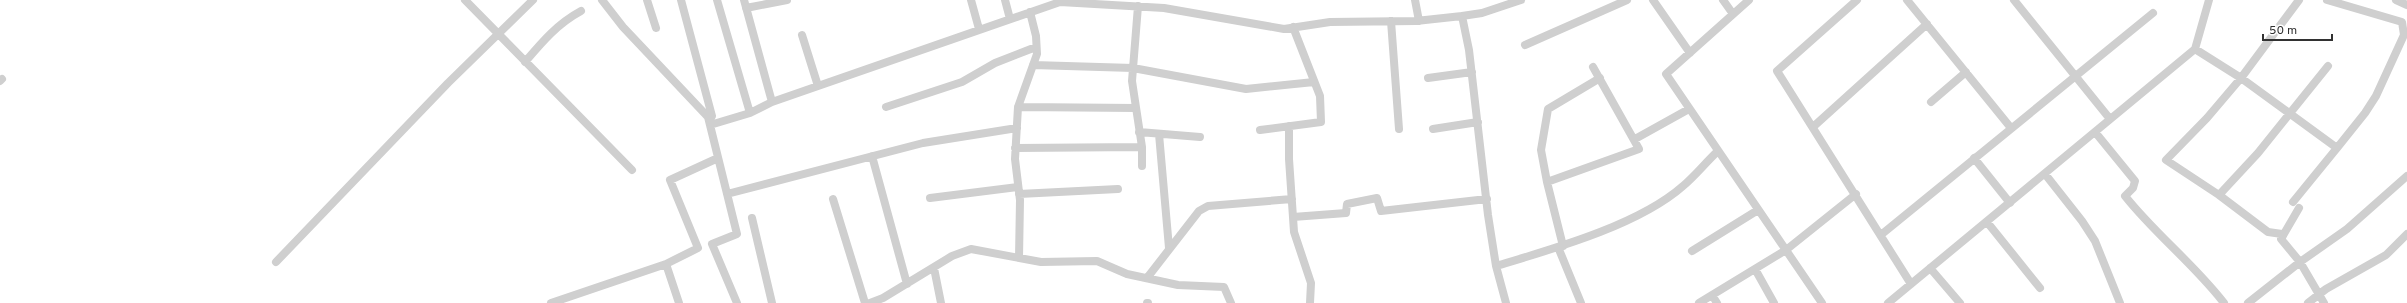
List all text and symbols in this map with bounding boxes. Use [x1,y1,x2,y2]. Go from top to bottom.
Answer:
scale bar [2263,16,2332,42]
text: 50 m [2269,23,2297,39]

